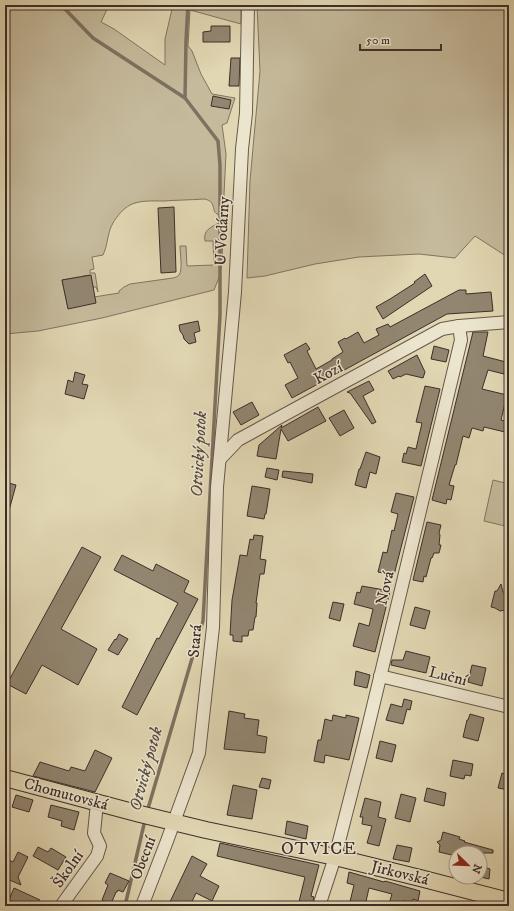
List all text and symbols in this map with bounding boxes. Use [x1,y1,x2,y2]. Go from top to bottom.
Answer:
scale bar [360,26,441,52]
text: 50 m [366,33,390,48]
street label: U Vodárny [210,195,234,266]
street label: Kozí [310,357,347,389]
water label: Otvický potok [186,410,212,498]
street label: Nová [371,569,399,607]
street label: Stará [184,623,206,658]
street label: Luční [427,662,470,691]
water label: Otvický potok [124,724,168,813]
street label: Chomutovská [22,773,111,815]
street label: Obecní [126,833,161,883]
district label: OTVICE [281,838,357,860]
north arrow [448,845,488,885]
street label: Školní [48,846,89,892]
street label: Jirkovská [367,856,431,890]
text: N [468,862,484,875]

